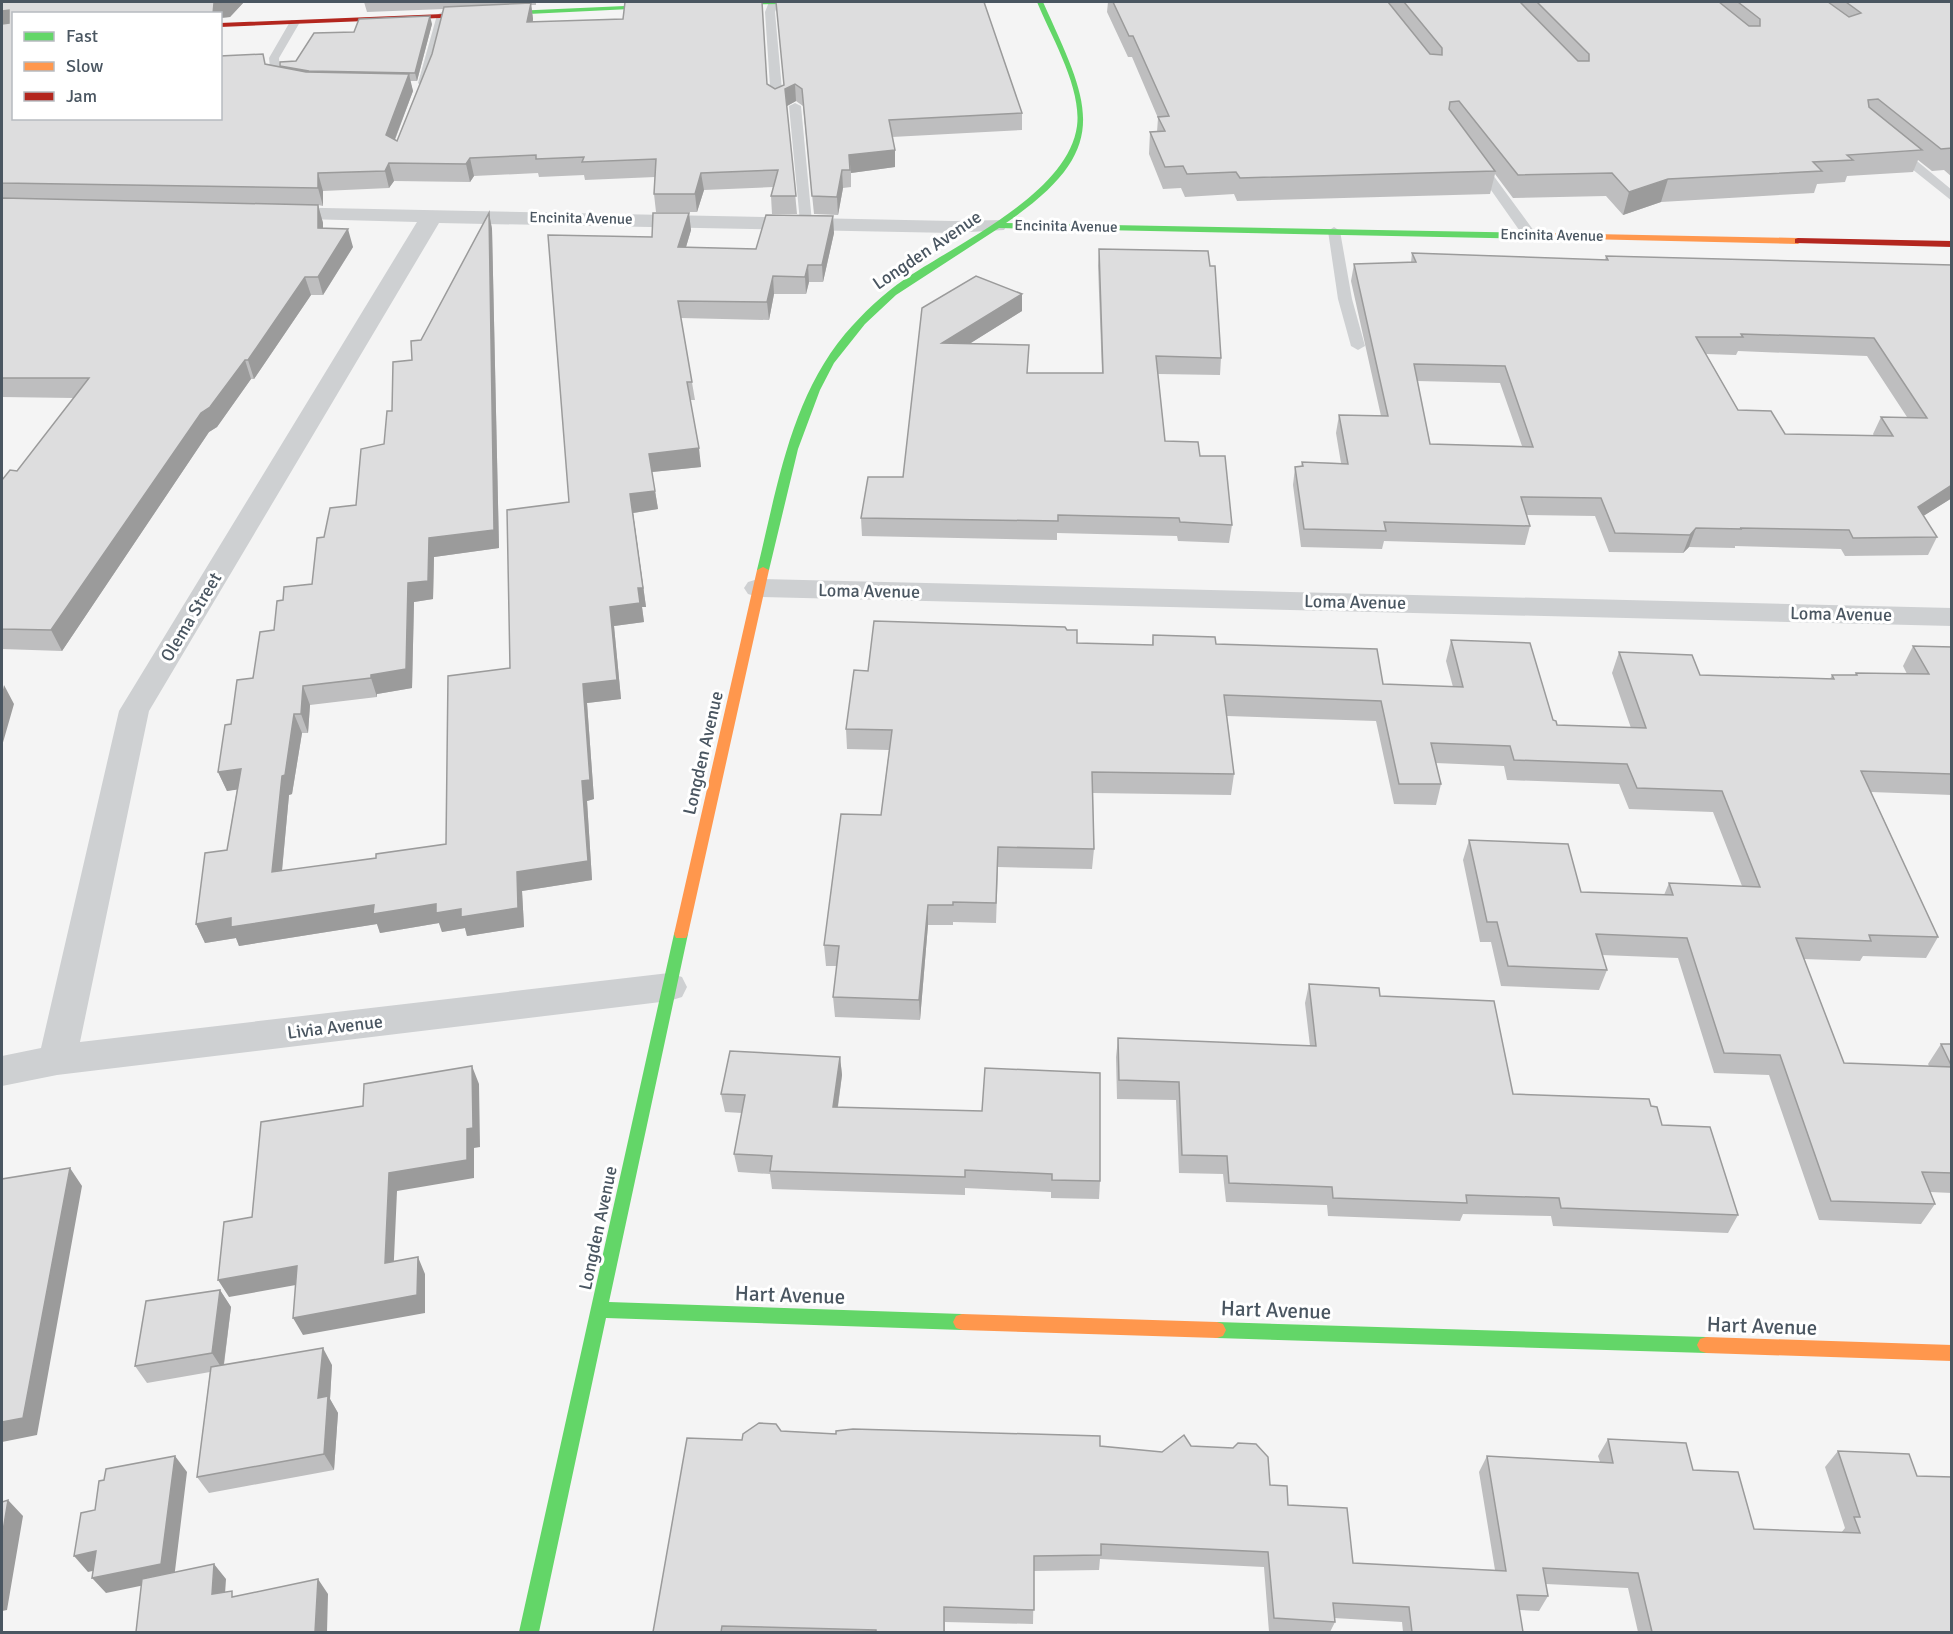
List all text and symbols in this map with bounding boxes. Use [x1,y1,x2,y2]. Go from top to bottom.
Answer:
legend [12,12,222,120]
text: Fast [66,25,98,47]
text: Slow [66,55,103,77]
text: Jam [66,85,97,107]
street label: Longden Avenue [869,206,985,294]
street label: Encinita Avenue [529,208,633,228]
street label: Encinita Avenue [1014,216,1118,236]
street label: Encinita Avenue [1500,225,1604,245]
street label: Olema Street [156,568,226,666]
street label: Loma Avenue [818,579,920,603]
street label: Loma Avenue [1304,590,1406,614]
street label: Loma Avenue [1790,602,1892,626]
street label: Longden Avenue [678,689,728,817]
street label: Livia Avenue [286,1010,384,1044]
street label: Longden Avenue [574,1164,622,1292]
street label: Hart Avenue [734,1280,846,1310]
street label: Hart Avenue [1220,1295,1332,1325]
street label: Hart Avenue [1706,1311,1818,1341]

